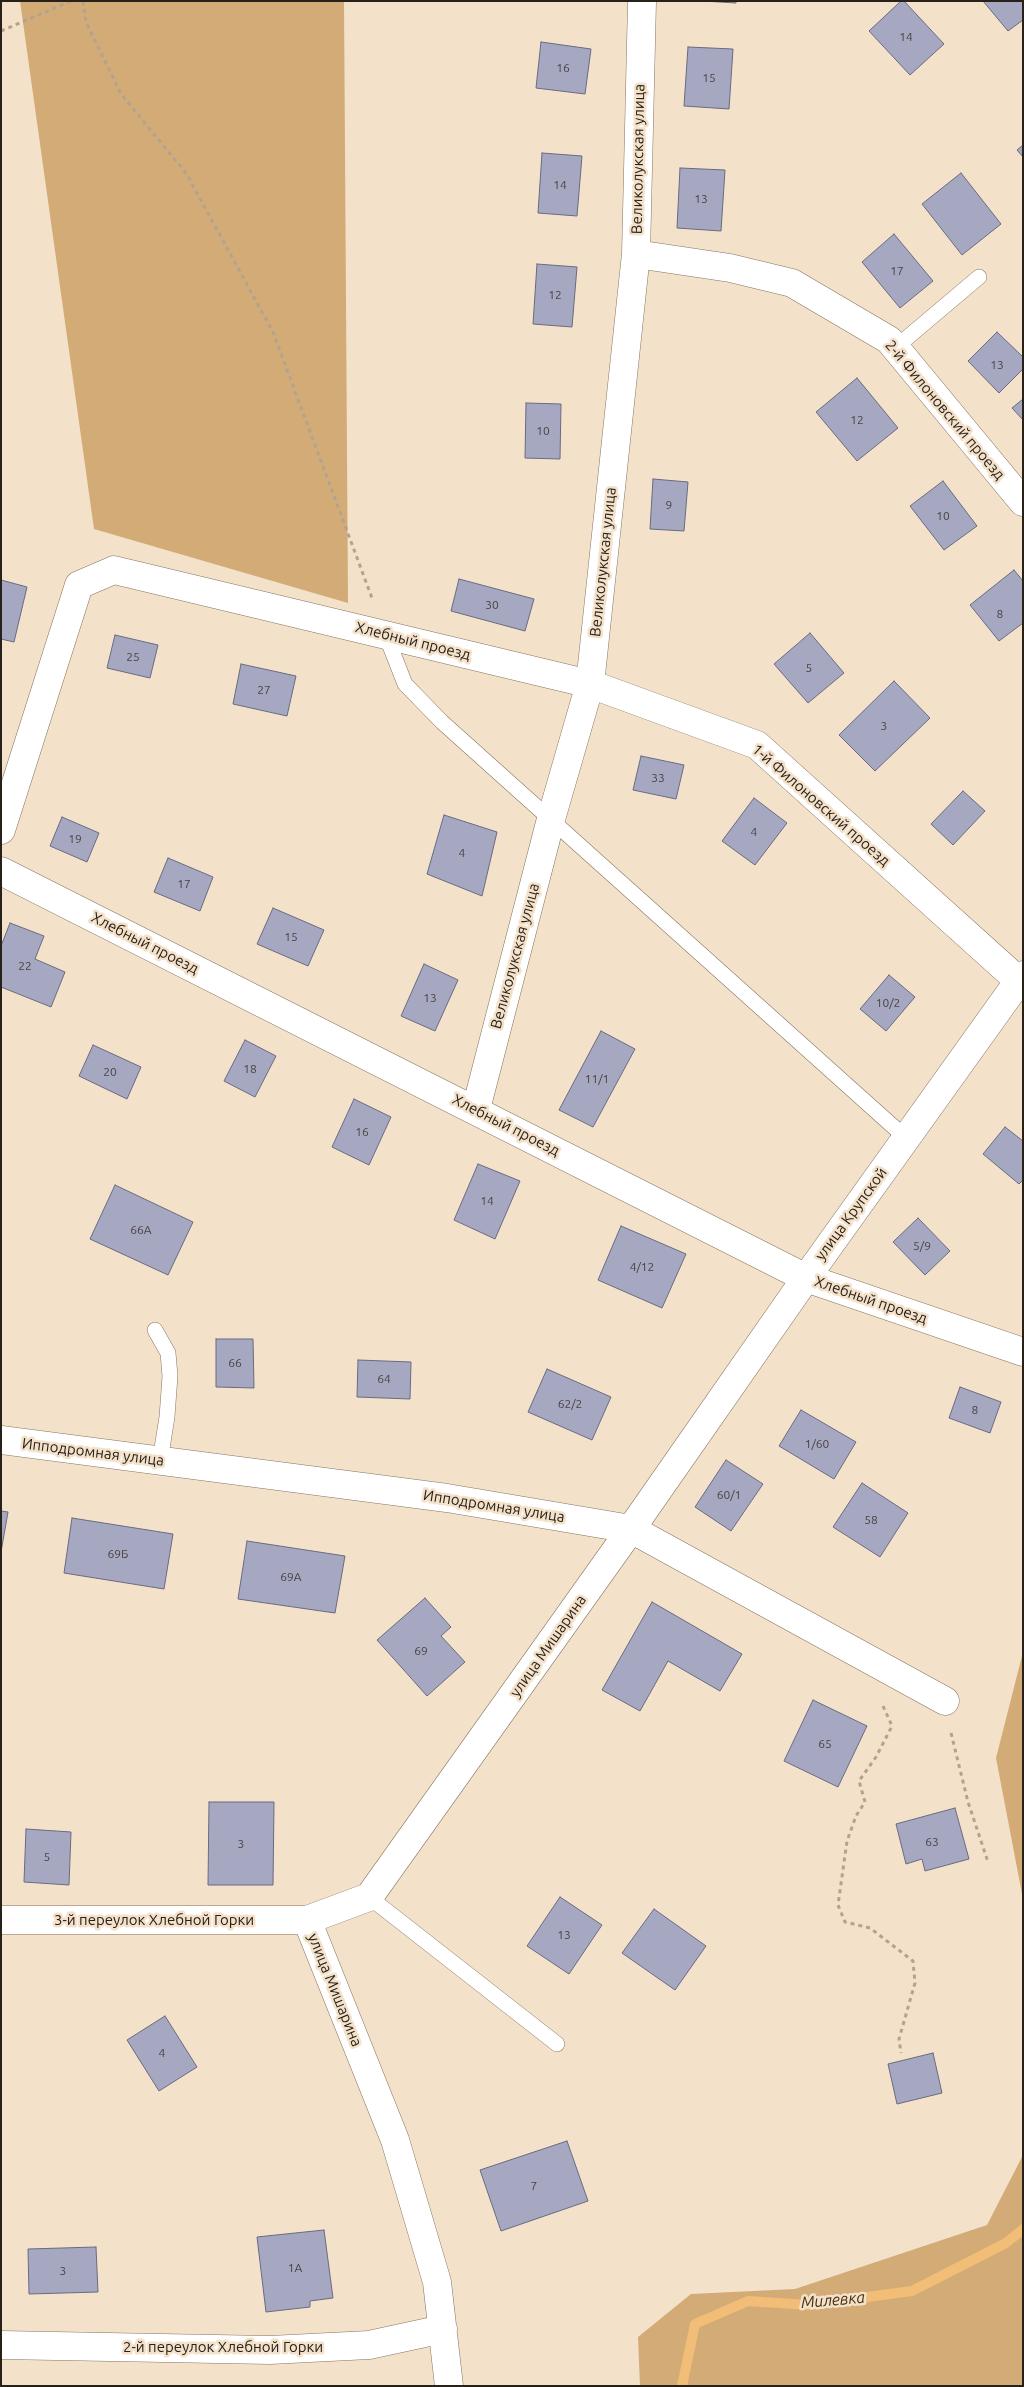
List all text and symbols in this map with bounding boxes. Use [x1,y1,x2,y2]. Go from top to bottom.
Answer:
house number: 14 [899,30,913,44]
house number: 16 [556,61,570,75]
house number: 15 [702,71,716,85]
street label: Великолукская улица [628,84,648,234]
house number: 14 [553,178,567,192]
house number: 13 [694,192,708,206]
house number: 17 [890,264,904,278]
house number: 12 [548,288,562,302]
street label: 2-й Филоновский проезд [881,337,1009,483]
house number: 13 [990,358,1004,372]
house number: 12 [850,413,864,427]
house number: 10 [536,424,550,438]
street label: Великолукская улица [586,486,620,638]
house number: 9 [666,498,672,512]
house number: 10 [936,509,950,523]
house number: 30 [485,598,499,612]
house number: 8 [997,607,1003,621]
street label: Хлебный проезд [354,618,472,664]
house number: 25 [126,650,140,664]
house number: 5 [806,661,812,675]
house number: 27 [257,683,271,697]
house number: 3 [881,719,887,733]
street label: 1-й Филоновский проезд [748,740,894,870]
house number: 33 [651,771,665,785]
house number: 4 [751,825,757,839]
house number: 19 [68,832,82,846]
house number: 4 [459,846,465,860]
house number: 17 [177,877,191,891]
street label: Великолукская улица [487,881,543,1031]
street label: Хлебный проезд [88,908,202,978]
house number: 15 [284,930,298,944]
house number: 22 [18,959,32,973]
house number: 13 [423,991,437,1005]
house number: 10/2 [876,996,900,1010]
house number: 18 [243,1062,257,1076]
house number: 20 [103,1065,117,1079]
house number: 11/1 [585,1072,609,1086]
street label: Хлебный проезд [449,1090,563,1160]
house number: 16 [355,1125,369,1139]
street label: улица Крупской [811,1164,891,1264]
house number: 14 [480,1194,494,1208]
house number: 66А [130,1223,152,1237]
house number: 5/9 [913,1239,931,1253]
house number: 4/12 [630,1260,654,1274]
street label: Хлебный проезд [812,1272,930,1328]
house number: 66 [228,1356,242,1370]
house number: 64 [377,1372,391,1386]
house number: 62/2 [558,1397,582,1411]
house number: 8 [972,1403,978,1417]
street label: Ипподромная улица [21,1434,165,1470]
house number: 1/60 [805,1437,829,1451]
street label: Ипподромная улица [422,1486,566,1526]
house number: 60/1 [717,1488,741,1502]
house number: 58 [864,1513,878,1527]
house number: 69Б [108,1547,128,1561]
house number: 69А [280,1570,302,1584]
street label: улица Мишарина [506,1592,590,1700]
house number: 69 [414,1644,428,1658]
house number: 65 [818,1737,832,1751]
house number: 63 [925,1835,939,1849]
house number: 3 [238,1837,244,1851]
house number: 5 [44,1850,50,1864]
street label: 3-й переулок Хлебной Горки [54,1911,254,1929]
house number: 13 [557,1928,571,1942]
street label: улица Мишарина [304,1931,366,2049]
house number: 4 [159,2046,165,2060]
house number: 7 [531,2179,537,2193]
house number: 1А [288,2261,302,2275]
house number: 3 [60,2264,66,2278]
water label: Милевка [800,2288,866,2312]
street label: 2-й переулок Хлебной Горки [123,2338,323,2356]

